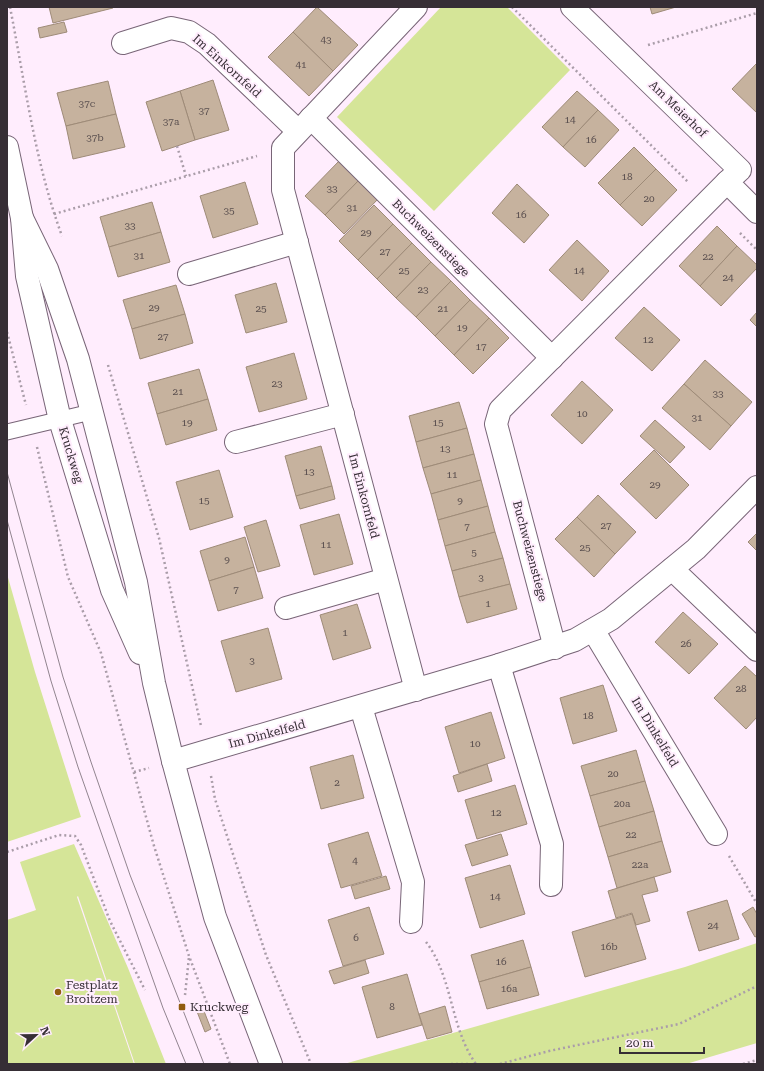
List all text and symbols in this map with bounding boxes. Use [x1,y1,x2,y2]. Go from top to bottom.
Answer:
street label: Im Einkornfeld [190,32,264,101]
house number: 43 [320,34,332,45]
house number: 41 [295,59,307,70]
street label: Am Meierhof [646,78,710,140]
house number: 37c [79,98,96,109]
house number: 37 [198,105,210,116]
house number: 14 [564,114,576,125]
house number: 37a [163,116,180,127]
house number: 37b [86,132,104,143]
house number: 16 [585,134,597,145]
house number: 18 [621,171,633,182]
house number: 33 [326,183,338,194]
house number: 20 [643,193,655,204]
street label: Buchweizenstiege [389,196,473,280]
house number: 31 [346,202,358,213]
house number: 35 [223,205,235,216]
house number: 16 [515,209,527,220]
house number: 33 [124,220,136,231]
house number: 29 [360,227,372,238]
house number: 27 [379,246,391,257]
house number: 31 [133,250,145,261]
house number: 22 [702,251,714,262]
house number: 25 [398,265,410,276]
house number: 14 [573,265,585,276]
house number: 24 [722,272,734,283]
house number: 23 [417,284,429,295]
house number: 29 [148,302,160,313]
house number: 25 [255,303,267,314]
house number: 21 [437,303,449,314]
house number: 19 [456,322,468,333]
house number: 27 [157,331,169,342]
house number: 12 [642,334,654,345]
house number: 17 [475,341,487,352]
house number: 23 [271,378,283,389]
house number: 21 [172,386,184,397]
house number: 33 [712,388,724,399]
house number: 10 [576,408,588,419]
house number: 31 [691,412,703,423]
house number: 19 [181,417,193,428]
house number: 15 [432,417,444,428]
street label: Kruckweg [56,425,86,485]
house number: 13 [439,443,451,454]
street label: Im Einkornfeld [346,452,382,540]
house number: 13 [303,466,315,477]
house number: 11 [446,469,458,480]
house number: 29 [649,479,661,490]
house number: 15 [198,495,210,506]
house number: 9 [457,495,463,506]
street label: Buchweizenstiege [510,499,550,603]
house number: 27 [600,520,612,531]
house number: 7 [464,521,470,532]
house number: 11 [320,539,332,550]
house number: 25 [579,542,591,553]
house number: 5 [471,547,477,558]
house number: 9 [224,554,230,565]
house number: 3 [478,572,484,583]
house number: 7 [233,584,239,595]
house number: 1 [485,598,491,609]
house number: 1 [342,627,348,638]
house number: 26 [680,638,692,649]
house number: 3 [249,655,255,666]
house number: 28 [735,683,747,694]
street label: Im Dinkelfeld [629,695,682,770]
house number: 18 [582,710,594,721]
street label: Im Dinkelfeld [227,717,307,751]
house number: 10 [469,738,481,749]
house number: 20 [607,768,619,779]
house number: 2 [334,777,340,788]
house number: 20a [614,798,631,809]
house number: 12 [490,807,502,818]
house number: 22 [625,829,637,840]
house number: 4 [352,855,358,866]
house number: 22a [632,859,649,870]
house number: 14 [489,891,501,902]
house number: 24 [707,920,719,931]
house number: 6 [353,932,359,943]
house number: 16b [600,941,618,952]
house number: 16 [495,956,507,967]
place label: Festplatz Broitzem [66,978,118,1006]
house number: 16a [501,983,518,994]
marker: Festplatz Broitzem [53,987,63,997]
place label: Kruckweg [190,1000,249,1014]
house number: 8 [389,1001,395,1012]
marker: Kruckweg [177,1002,187,1012]
north arrow [16,1015,56,1055]
text: N [37,1025,53,1038]
scale bar [620,1029,704,1055]
text: 20 m [626,1036,653,1050]

